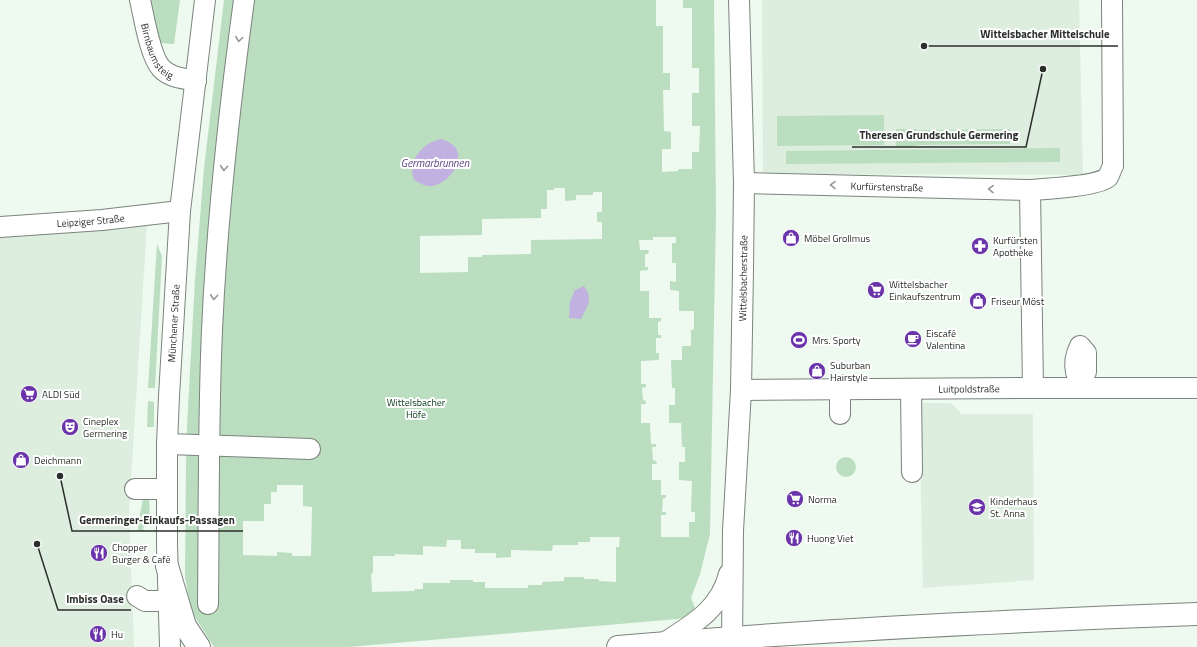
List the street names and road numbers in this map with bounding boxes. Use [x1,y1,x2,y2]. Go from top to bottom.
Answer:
street label: Birnbaumsteig [138,22,176,83]
street label: Kurfürstenstraße [851,178,923,195]
street label: Leipziger Straße [56,210,126,231]
street label: Wittelsbacherstraße [735,235,751,321]
street label: Münchener Straße [164,284,183,363]
street label: Luitpoldstraße [938,381,1000,396]

